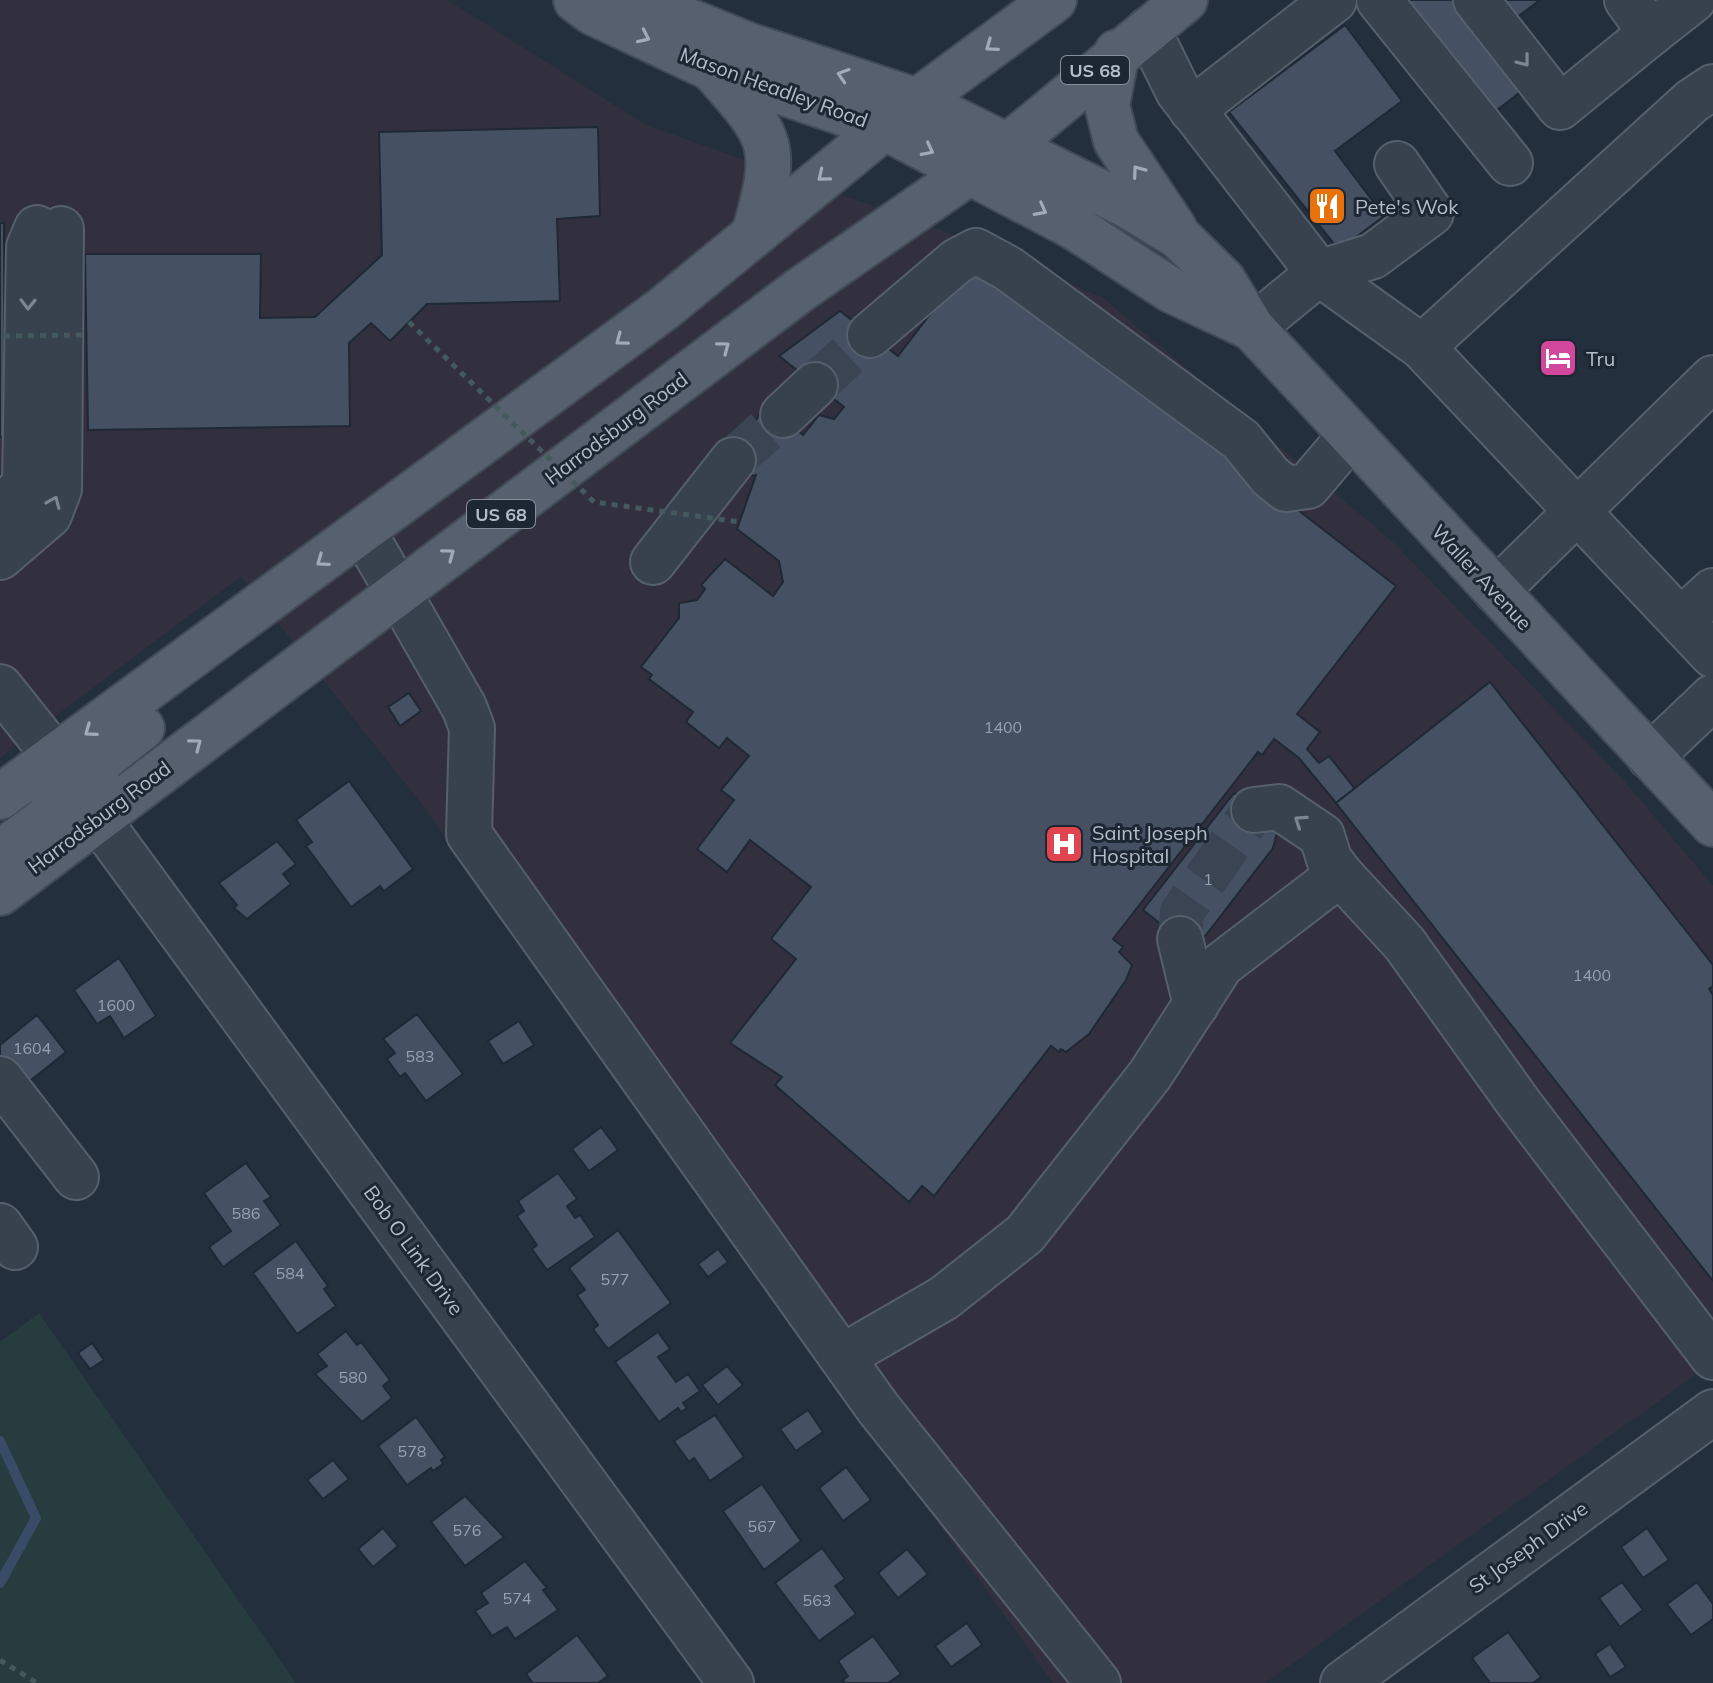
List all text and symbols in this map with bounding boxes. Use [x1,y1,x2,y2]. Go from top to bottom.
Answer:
one-way arrow [636,27,651,43]
one-way arrow [986,37,1000,51]
street label: Mason Headley Road [677,41,871,133]
one-way arrow [1514,52,1529,66]
road number: US 68 [1061,56,1129,84]
one-way arrow [837,69,851,85]
one-way arrow [919,140,934,155]
one-way arrow [1133,166,1148,180]
one-way arrow [818,167,833,181]
restaurant icon: Pete's Wok [1306,185,1348,227]
place label: Pete's Wok [1355,194,1459,219]
one-way arrow [1032,200,1047,215]
one-way arrow [19,298,37,311]
one-way arrow [615,330,630,344]
hotel icon: Tru [1537,337,1579,379]
one-way arrow [715,343,729,357]
place label: Tru [1586,346,1615,371]
street label: Harrodsburg Road [540,366,692,490]
one-way arrow [44,496,60,510]
road number: US 68 [467,500,535,528]
street label: Waller Avenue [1427,519,1537,635]
one-way arrow [440,549,454,564]
one-way arrow [317,551,331,566]
house number: 1400 [984,717,1022,737]
one-way arrow [84,721,98,736]
one-way arrow [187,739,202,753]
street label: Harrodsburg Road [23,755,175,879]
one-way arrow [1294,816,1309,831]
place label: Saint Joseph Hospital [1092,820,1208,868]
hospital icon: Saint Joseph Hospital [1043,823,1085,865]
house number: 1 [1203,869,1213,889]
house number: 1400 [1573,965,1611,985]
house number: 1600 [97,995,135,1015]
house number: 1604 [13,1038,52,1058]
house number: 583 [406,1046,434,1066]
street label: Bob O Link Drive [359,1180,469,1320]
house number: 586 [232,1203,260,1223]
house number: 584 [276,1263,305,1283]
house number: 577 [601,1269,629,1289]
house number: 580 [339,1367,367,1387]
house number: 578 [398,1441,426,1461]
street label: St Joseph Drive [1464,1496,1592,1598]
house number: 567 [748,1516,776,1536]
house number: 576 [453,1520,481,1540]
house number: 574 [503,1588,532,1608]
house number: 563 [803,1590,831,1610]

